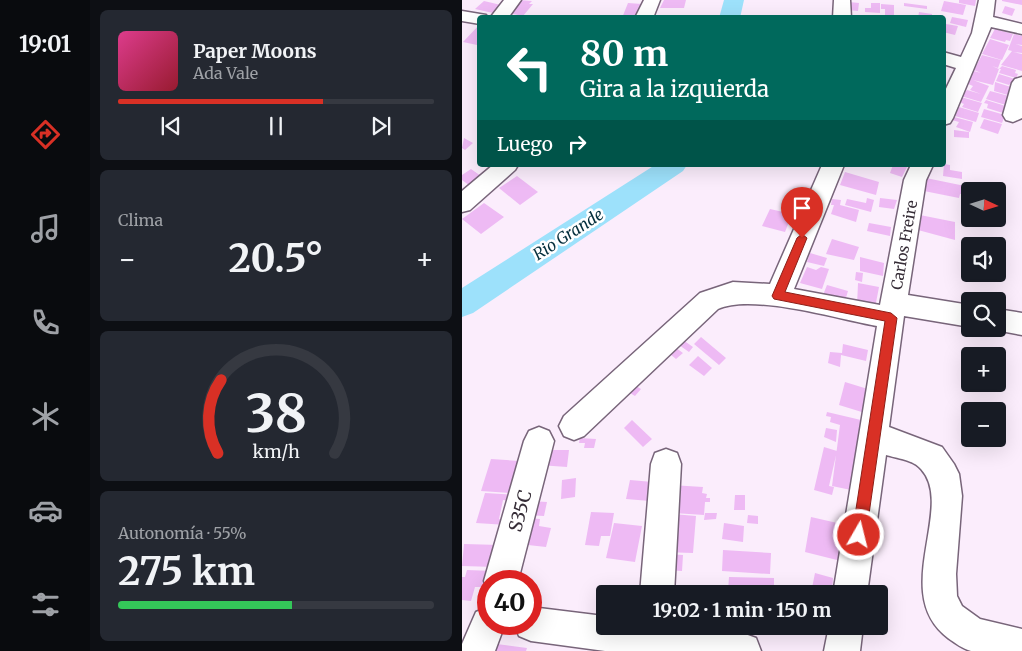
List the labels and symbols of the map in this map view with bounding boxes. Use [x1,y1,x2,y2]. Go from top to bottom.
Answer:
north arrow [961,182,1006,228]
pin [781,187,823,238]
street label: Carlos Freire [887,199,921,291]
water label: Rio Grande [529,204,607,264]
street label: S35C [503,488,537,534]
position arrow [832,508,884,560]
speed limit sign: 40 [477,570,542,635]

